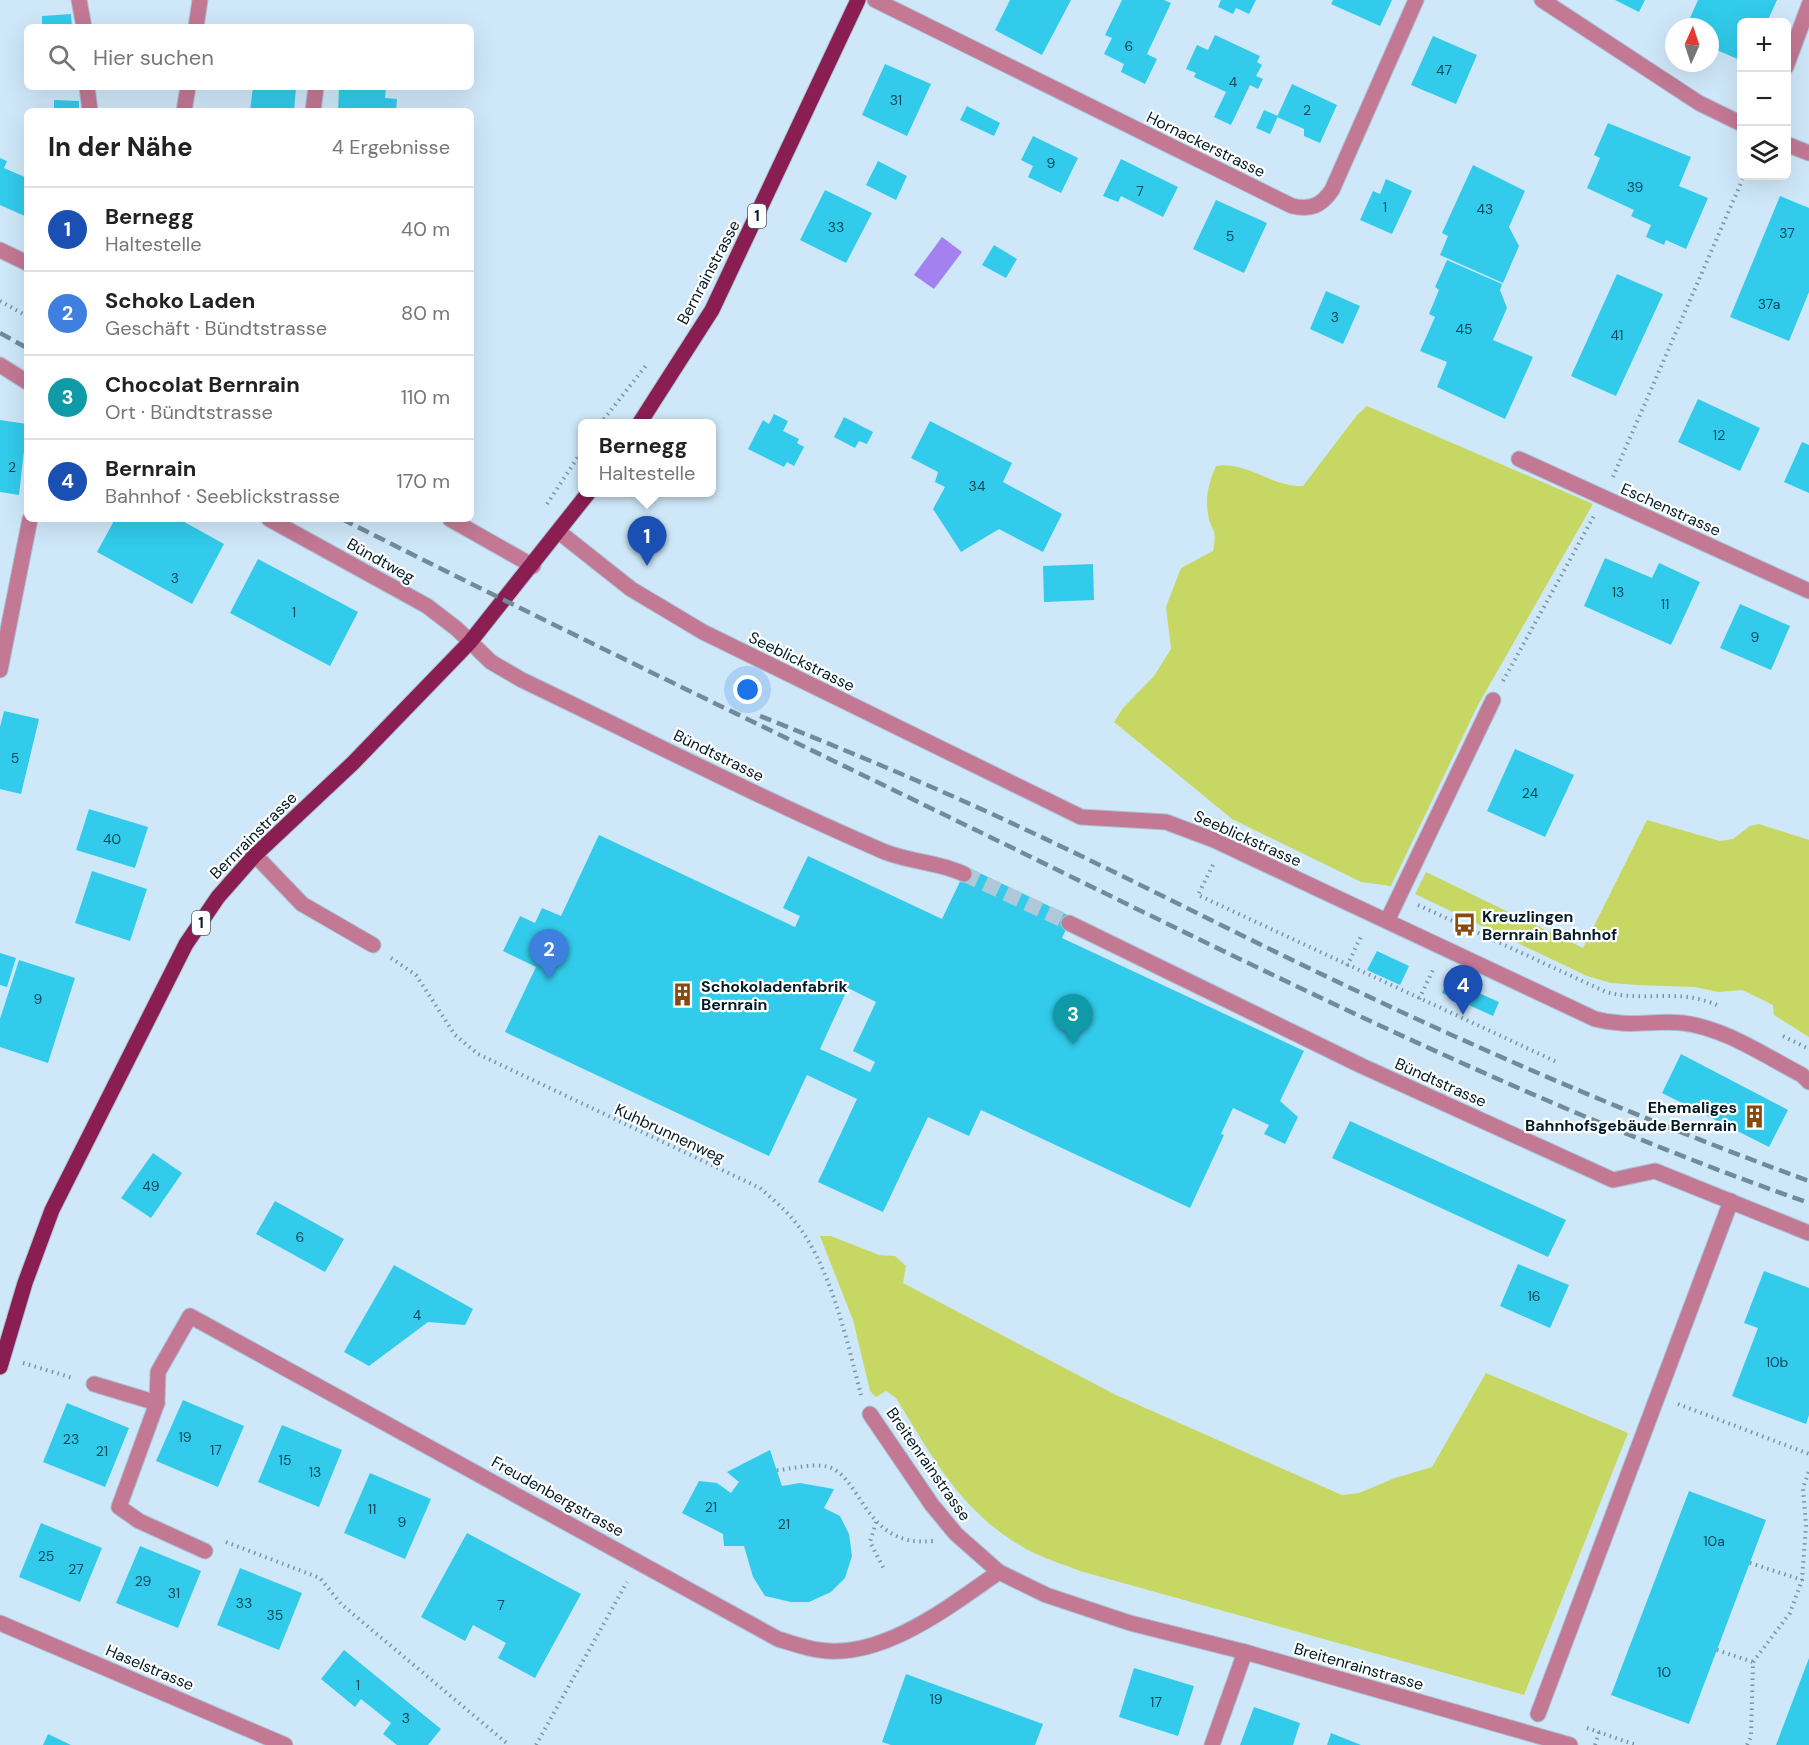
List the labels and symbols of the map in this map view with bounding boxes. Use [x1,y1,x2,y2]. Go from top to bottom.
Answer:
north arrow [1665,18,1719,72]
house number: 6 [1125,37,1133,55]
house number: 47 [1436,61,1452,79]
house number: 4 [1229,73,1238,91]
house number: 31 [890,91,902,109]
house number: 2 [1303,101,1311,119]
street label: Hornackerstrasse [1143,107,1269,182]
house number: 9 [1047,154,1056,172]
house number: 39 [1627,178,1644,196]
house number: 7 [1136,182,1144,200]
house number: 1 [1383,198,1387,216]
house number: 43 [1477,200,1493,218]
road number: 1 [748,204,766,228]
street label: Bernrainstrasse [672,216,745,328]
house number: 33 [828,218,844,236]
house number: 37 [1779,224,1795,242]
house number: 5 [1226,227,1234,245]
house number: 37a [1758,295,1780,313]
house number: 3 [1331,308,1339,326]
house number: 45 [1455,320,1473,338]
house number: 41 [1611,326,1623,344]
house number: 12 [1713,426,1725,444]
house number: 2 [8,458,16,476]
house number: 34 [969,477,986,495]
street label: Eschenstrasse [1617,478,1724,541]
pin: 1 [628,516,666,566]
street label: Bündtweg [343,533,418,588]
house number: 3 [171,569,179,587]
house number: 13 [1612,583,1624,601]
house number: 11 [1661,595,1669,613]
house number: 1 [292,603,296,621]
street label: Seeblickstrasse [745,627,858,696]
house number: 9 [1751,628,1760,646]
your location [733,675,762,704]
street label: Bündtstrasse [670,725,767,786]
house number: 5 [11,749,19,767]
house number: 24 [1522,784,1539,802]
street label: Bernrainstrasse [205,787,302,884]
street label: Seeblickstrasse [1191,805,1305,872]
house number: 40 [103,830,121,848]
place label: Kreuzlingen Bernrain Bahnhof [1482,906,1617,945]
road number: 1 [192,911,210,935]
bus stop icon: Kreuzlingen Bernrain Bahnhof [1451,912,1477,938]
pin: 2 [530,930,568,979]
pin: 4 [1444,966,1482,1015]
place label: Schokoladenfabrik Bernrain [701,976,848,1015]
building icon: Schokoladenfabrik Bernrain [670,982,696,1008]
house number: 9 [34,990,43,1008]
pin: 3 [1054,994,1092,1044]
street label: Bündtstrasse [1392,1053,1490,1112]
place label: Ehemaliges Bahnhofsgebäude Bernrain [1525,1097,1737,1136]
street label: Kuhbrunnenweg [611,1099,728,1168]
building icon: Ehemaliges Bahnhofsgebäude Bernrain [1742,1103,1768,1129]
house number: 49 [142,1177,160,1195]
house number: 6 [296,1228,304,1246]
house number: 16 [1527,1287,1541,1305]
house number: 4 [413,1306,422,1324]
house number: 10b [1766,1353,1789,1371]
street label: Breitenrainstrasse [882,1403,976,1525]
house number: 19 [178,1428,192,1446]
house number: 23 [63,1430,79,1448]
house number: 17 [210,1441,222,1459]
house number: 21 [96,1442,108,1460]
house number: 15 [279,1451,291,1469]
street label: Freudenbergstrasse [488,1451,628,1542]
house number: 13 [309,1463,321,1481]
house number: 21 [705,1498,717,1516]
house number: 11 [368,1500,376,1518]
house number: 9 [398,1513,407,1531]
house number: 21 [778,1515,790,1533]
house number: 10a [1703,1532,1725,1550]
house number: 25 [38,1547,54,1565]
house number: 27 [68,1560,84,1578]
house number: 29 [135,1572,152,1590]
house number: 31 [168,1584,180,1602]
house number: 33 [236,1594,252,1612]
house number: 7 [497,1596,505,1614]
house number: 35 [267,1606,283,1624]
street label: Breitenrainstrasse [1292,1638,1426,1695]
street label: Haselstrasse [102,1639,197,1695]
house number: 10 [1657,1663,1671,1681]
house number: 1 [356,1676,360,1694]
house number: 19 [929,1690,943,1708]
house number: 17 [1150,1693,1162,1711]
house number: 3 [402,1709,410,1727]

